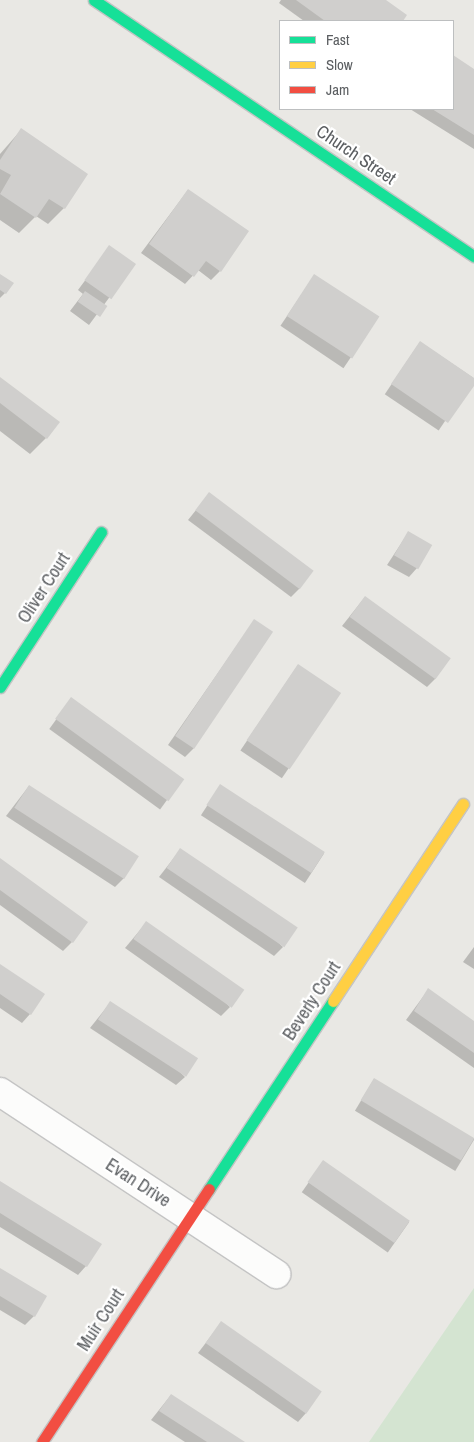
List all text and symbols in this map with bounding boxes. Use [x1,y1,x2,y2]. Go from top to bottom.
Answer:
legend [279,20,454,110]
text: Fast [326,29,349,50]
text: Slow [326,54,353,75]
text: Jam [326,79,349,100]
street label: Church Street [312,121,400,189]
street label: Oliver Court [13,549,75,627]
street label: Beverly Court [279,958,345,1044]
street label: Evan Drive [102,1154,174,1212]
street label: Muir Court [73,1285,129,1355]

